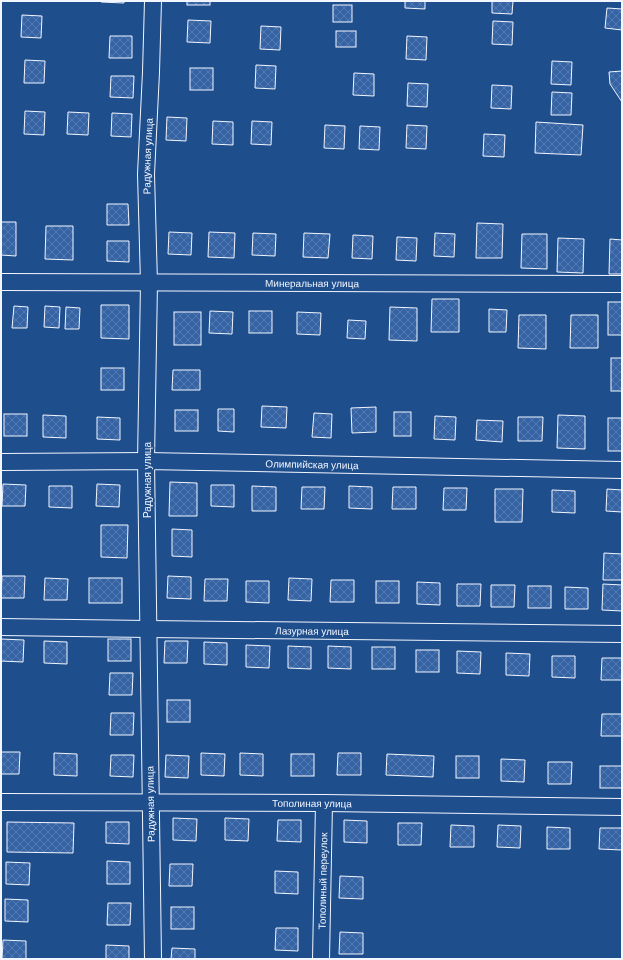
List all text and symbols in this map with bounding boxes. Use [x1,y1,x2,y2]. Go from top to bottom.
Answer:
street label: Радужная улица [140,117,156,194]
street label: Минеральная улица [265,277,359,290]
street label: Радужная улица [141,441,154,518]
street label: Олимпийская улица [265,457,359,472]
street label: Лазурная улица [275,624,349,638]
street label: Радужная улица [143,765,158,842]
street label: Тополиная улица [272,797,352,810]
street label: Тополиный переулок [316,832,330,930]

